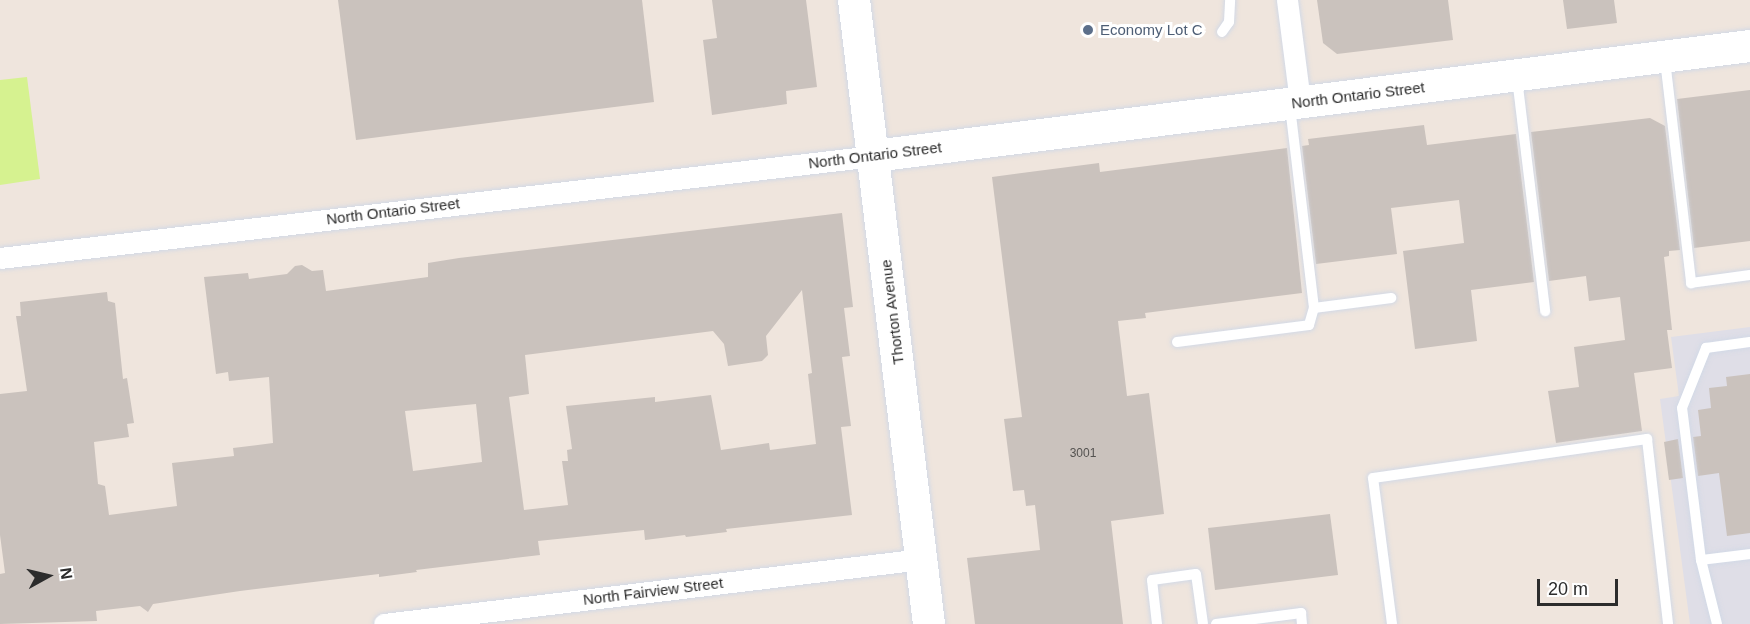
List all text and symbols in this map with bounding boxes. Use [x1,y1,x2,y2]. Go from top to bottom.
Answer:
place label: Economy Lot C [1100,21,1203,39]
marker: Economy Lot C [1081,23,1095,37]
street label: North Ontario Street [1290,78,1426,112]
street label: North Ontario Street [807,138,943,172]
street label: North Ontario Street [325,194,461,228]
street label: Thorton Avenue [877,258,907,366]
house number: 3001 [1070,447,1096,461]
north arrow [18,546,78,606]
text: N [57,567,76,580]
scale bar [1540,567,1621,605]
street label: North Fairview Street [582,573,724,609]
text: 20 m [1548,579,1588,599]

